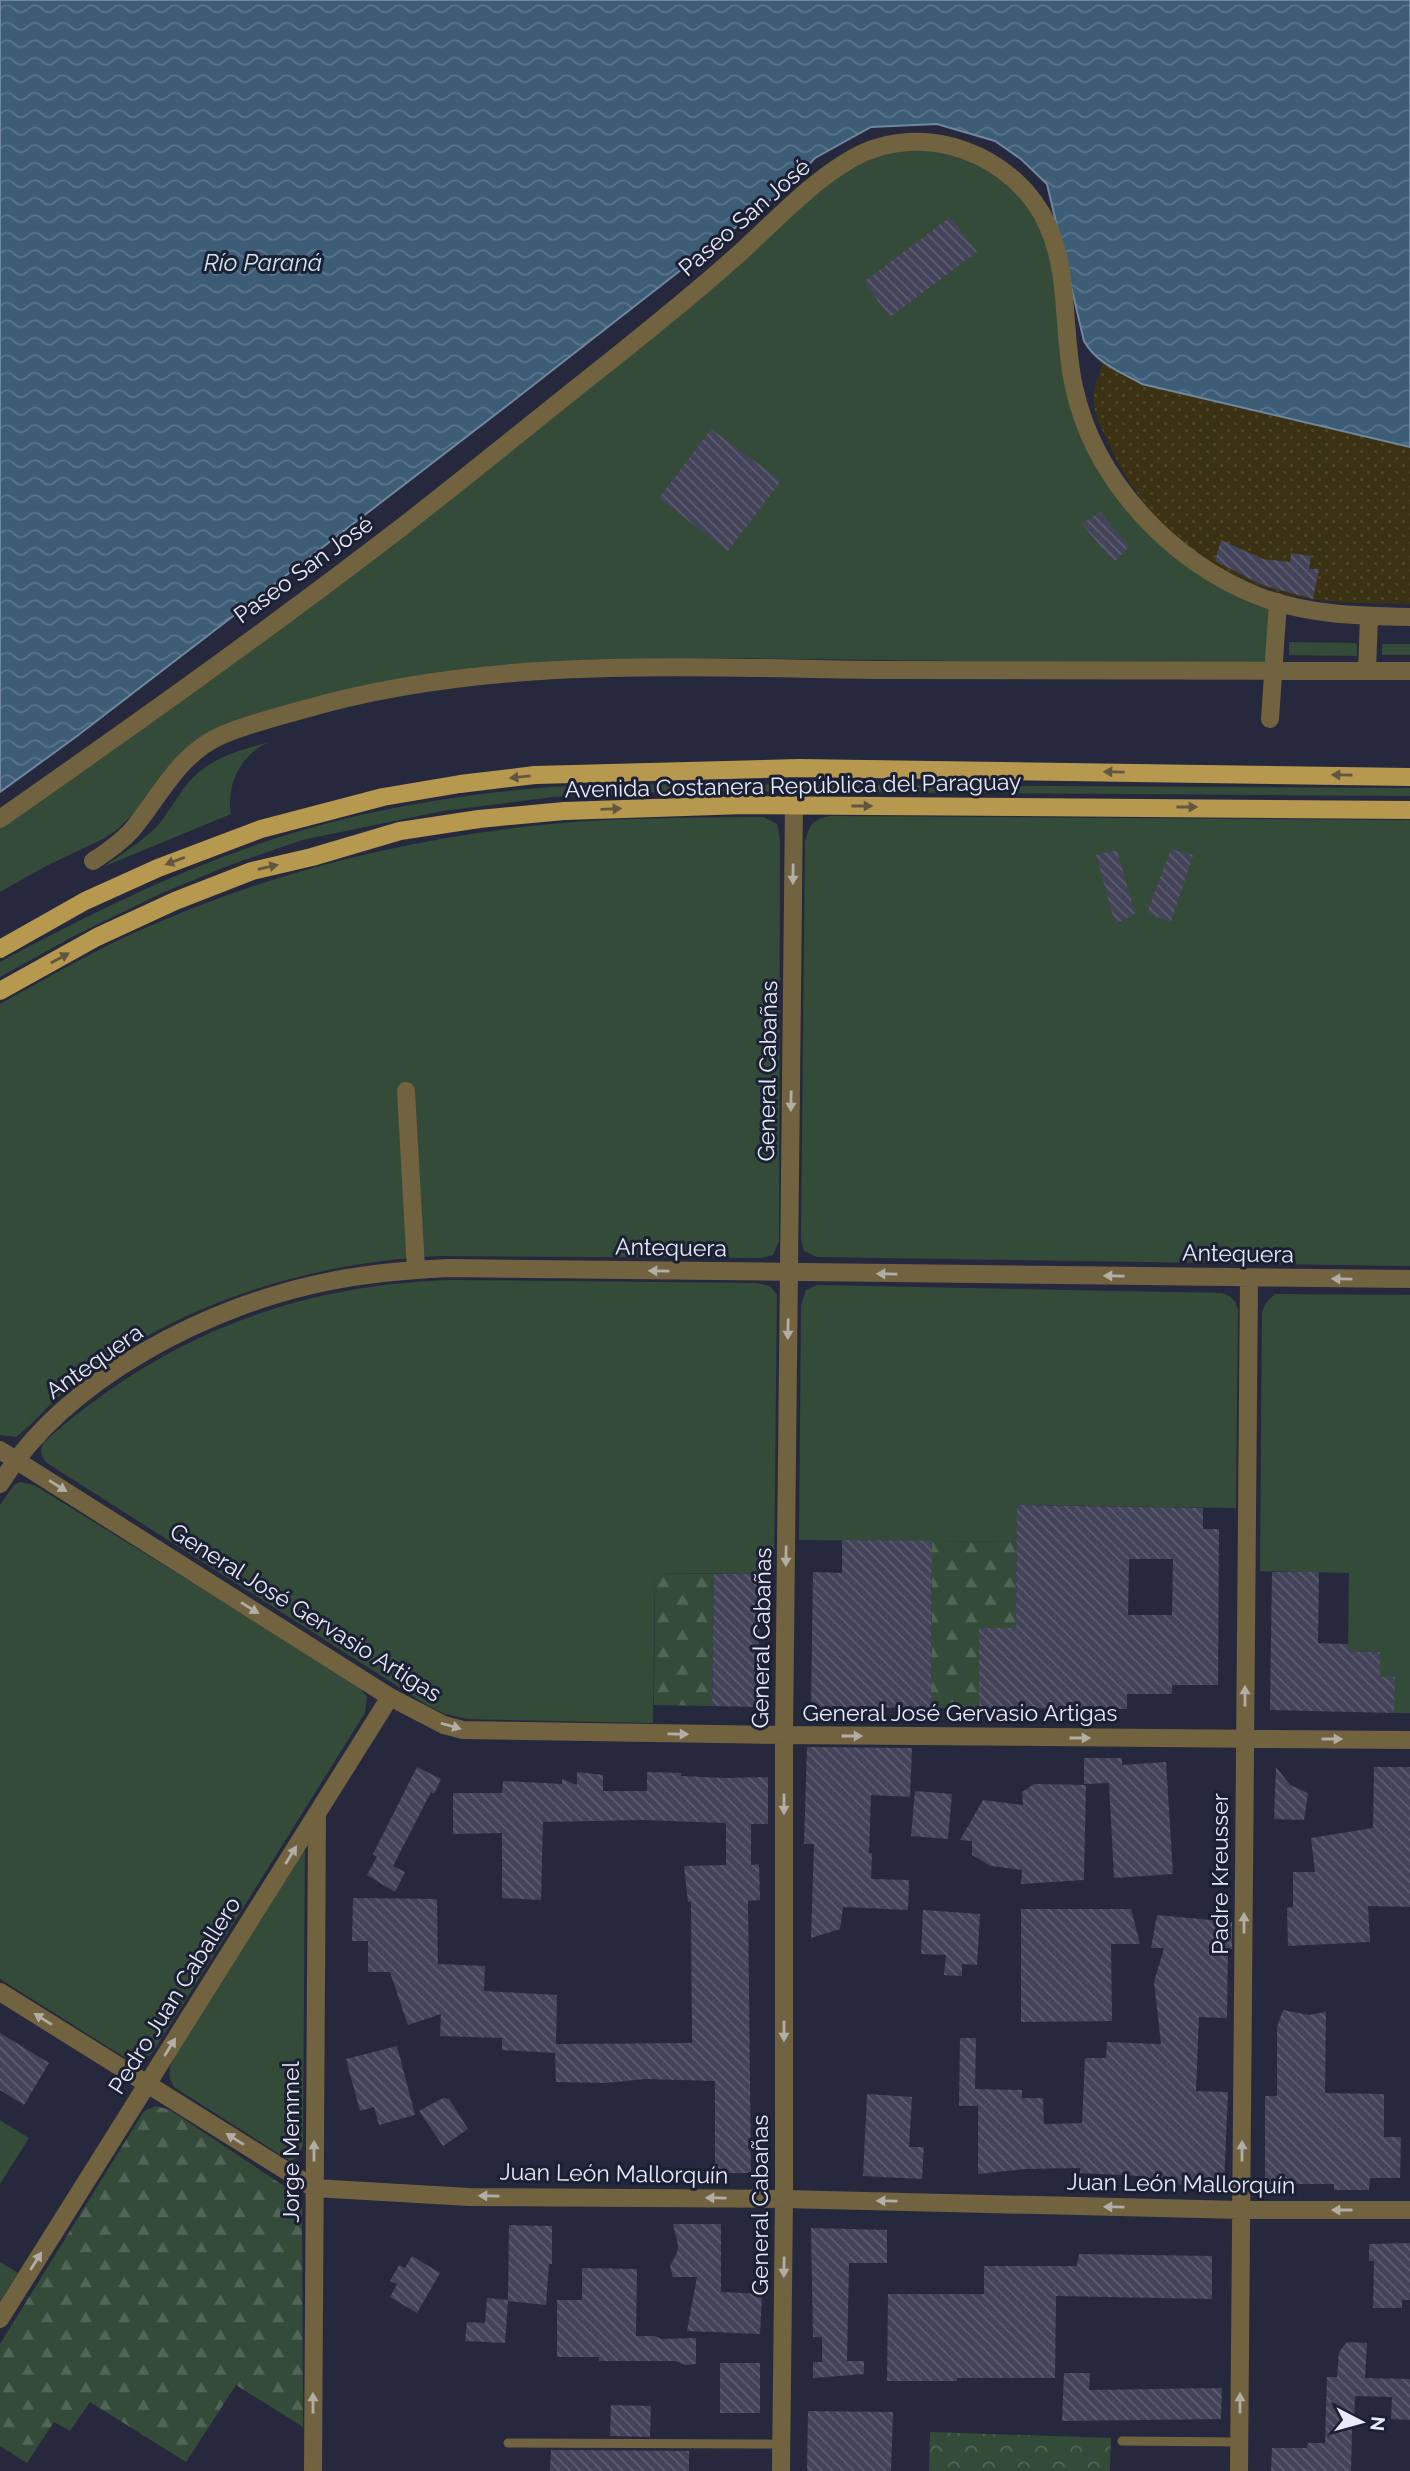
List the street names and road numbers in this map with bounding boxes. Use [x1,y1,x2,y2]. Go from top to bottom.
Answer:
street label: Paseo San José [673,153,815,281]
street label: Paseo San José [228,510,378,628]
street label: Avenida Costanera República del Paraguay [564,768,1022,802]
street label: General Cabañas [752,980,782,1162]
street label: Antequera [615,1233,727,1261]
street label: Antequera [1182,1239,1294,1267]
street label: Antequera [40,1318,148,1404]
street label: General José Gervasio Artigas [165,1517,447,1707]
street label: General Cabañas [746,1547,776,1729]
street label: General José Gervasio Artigas [803,1699,1117,1726]
street label: Padre Kreusser [1206,1793,1233,1955]
street label: Pedro Juan Caballero [102,1891,246,2099]
street label: Jorge Memmel [277,2061,304,2223]
street label: General Cabañas [746,2115,773,2295]
street label: Juan León Mallorquín [499,2158,729,2188]
street label: Juan León Mallorquín [1066,2168,1296,2198]

